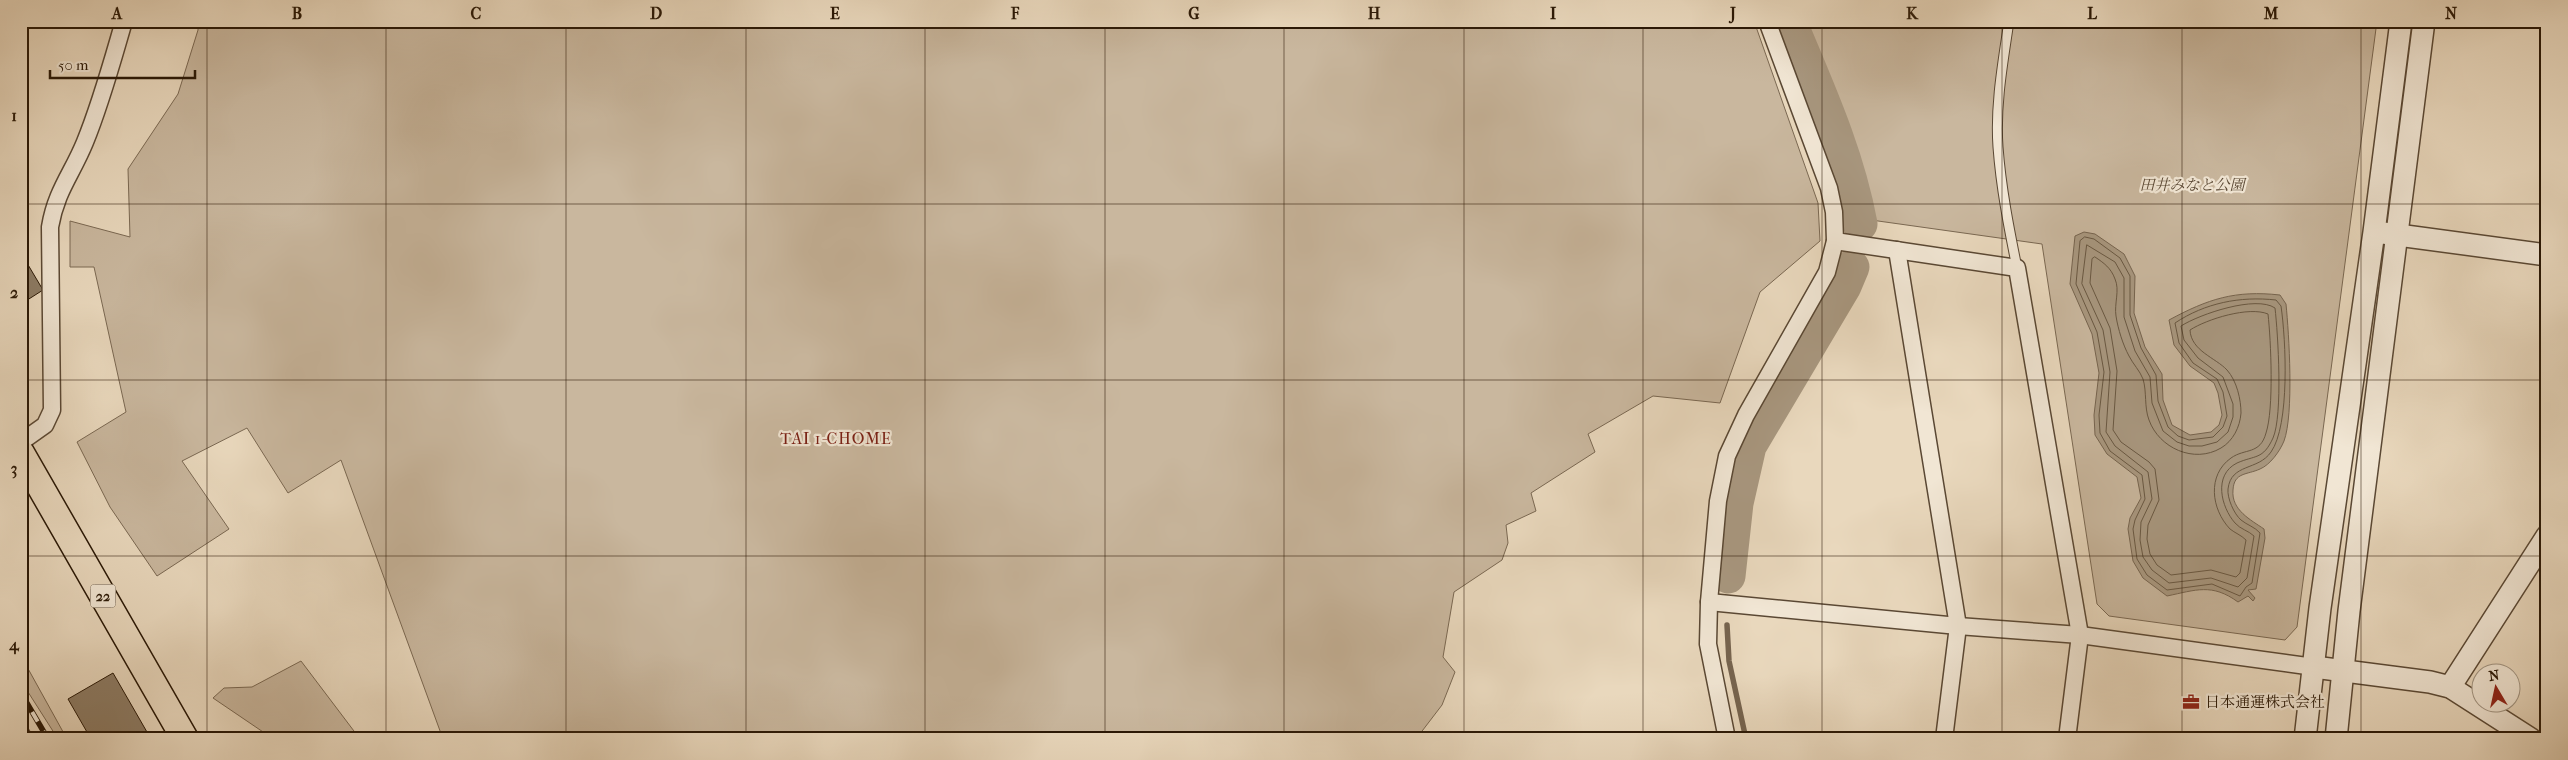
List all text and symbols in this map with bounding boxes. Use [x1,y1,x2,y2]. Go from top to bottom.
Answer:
text: A [111,4,123,23]
text: B [292,4,302,23]
text: C [471,4,482,23]
text: D [650,4,662,23]
text: E [830,4,840,23]
text: F [1010,4,1020,23]
text: G [1188,4,1200,23]
text: H [1368,4,1381,23]
text: I [1550,4,1557,23]
text: J [1728,4,1736,24]
text: K [1906,4,1919,23]
text: L [2087,4,2097,23]
text: M [2263,4,2279,23]
text: N [2445,4,2458,23]
scale bar [50,48,195,80]
text: 50 m [58,56,89,74]
text: 1 [11,106,17,125]
park label: 田井みなと公園 [2139,176,2247,194]
text: 2 [10,283,18,302]
district label: TAI 1-CHOME [780,429,892,448]
text: 3 [11,459,17,479]
road number: 22 [90,584,116,608]
text: 4 [8,635,20,655]
north arrow [2470,662,2520,712]
text: N [2487,666,2501,685]
office icon: 日本通運株式会社 [2181,692,2201,712]
place label: 日本通運株式会社 [2205,693,2325,711]

